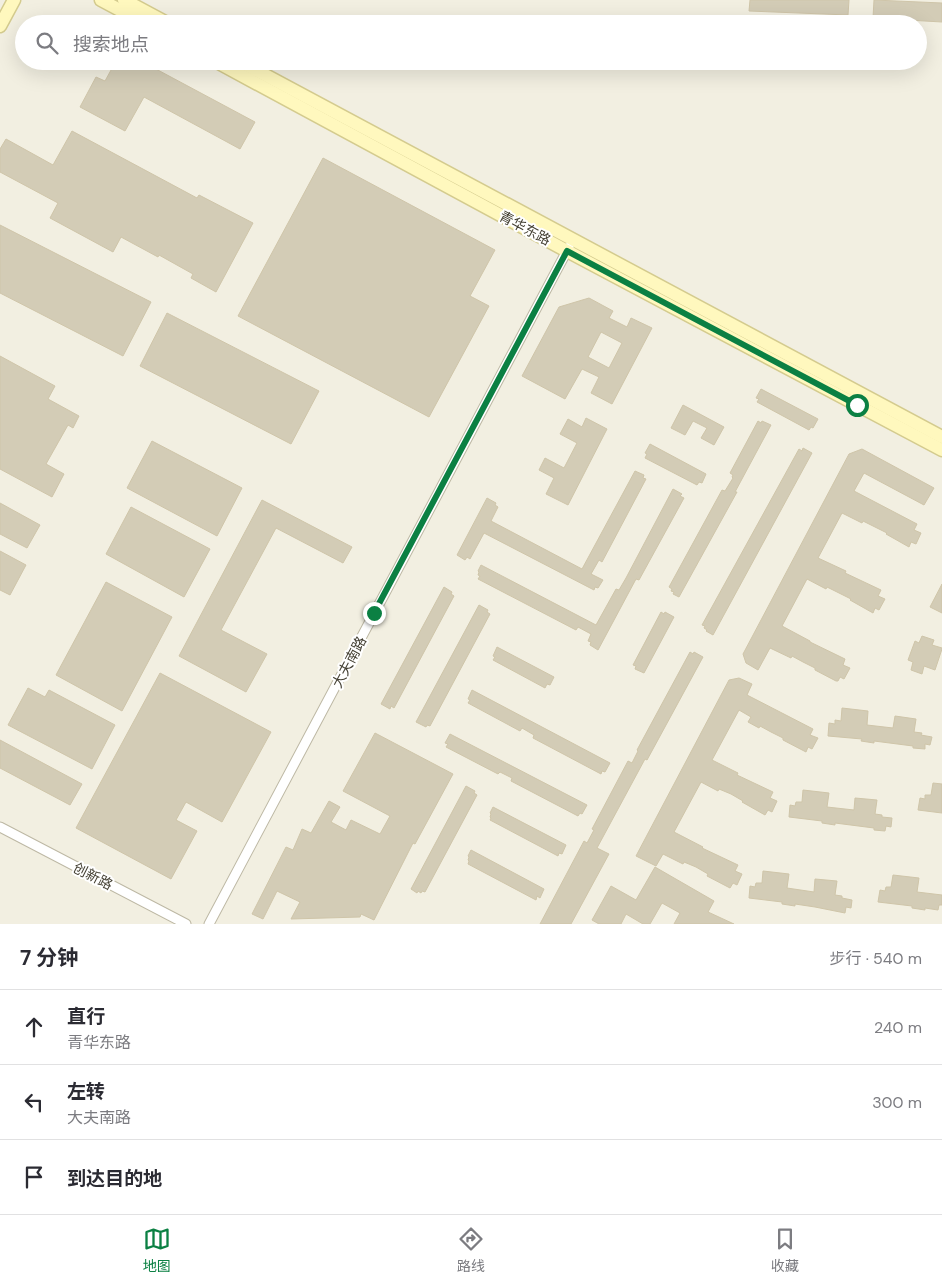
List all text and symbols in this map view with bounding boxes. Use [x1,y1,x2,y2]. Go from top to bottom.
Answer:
search box [15,15,927,70]
icon: search [33,29,61,57]
text: 搜索地点 [73,32,149,57]
street label: 青华东路 [496,207,554,249]
route start [846,394,869,417]
route end [363,602,386,625]
street label: 大夫南路 [328,633,370,691]
street label: 创新路 [70,858,116,894]
text: 7 分钟 [20,944,78,972]
text: 步行 · 540 m [829,948,922,969]
text: 直行 [67,1004,105,1029]
icon: ahead [20,1013,48,1041]
text: 240 m [874,1017,922,1038]
text: 青华东路 [67,1032,131,1053]
text: 左转 [67,1079,105,1104]
icon: left [20,1088,48,1116]
text: 300 m [872,1092,922,1113]
text: 大夫南路 [67,1107,131,1128]
icon: arrive [20,1163,48,1191]
text: 到达目的地 [67,1166,162,1191]
tab: 地图 [143,1225,171,1275]
tab: 路线 [457,1225,485,1275]
tab: 收藏 [771,1225,799,1275]

